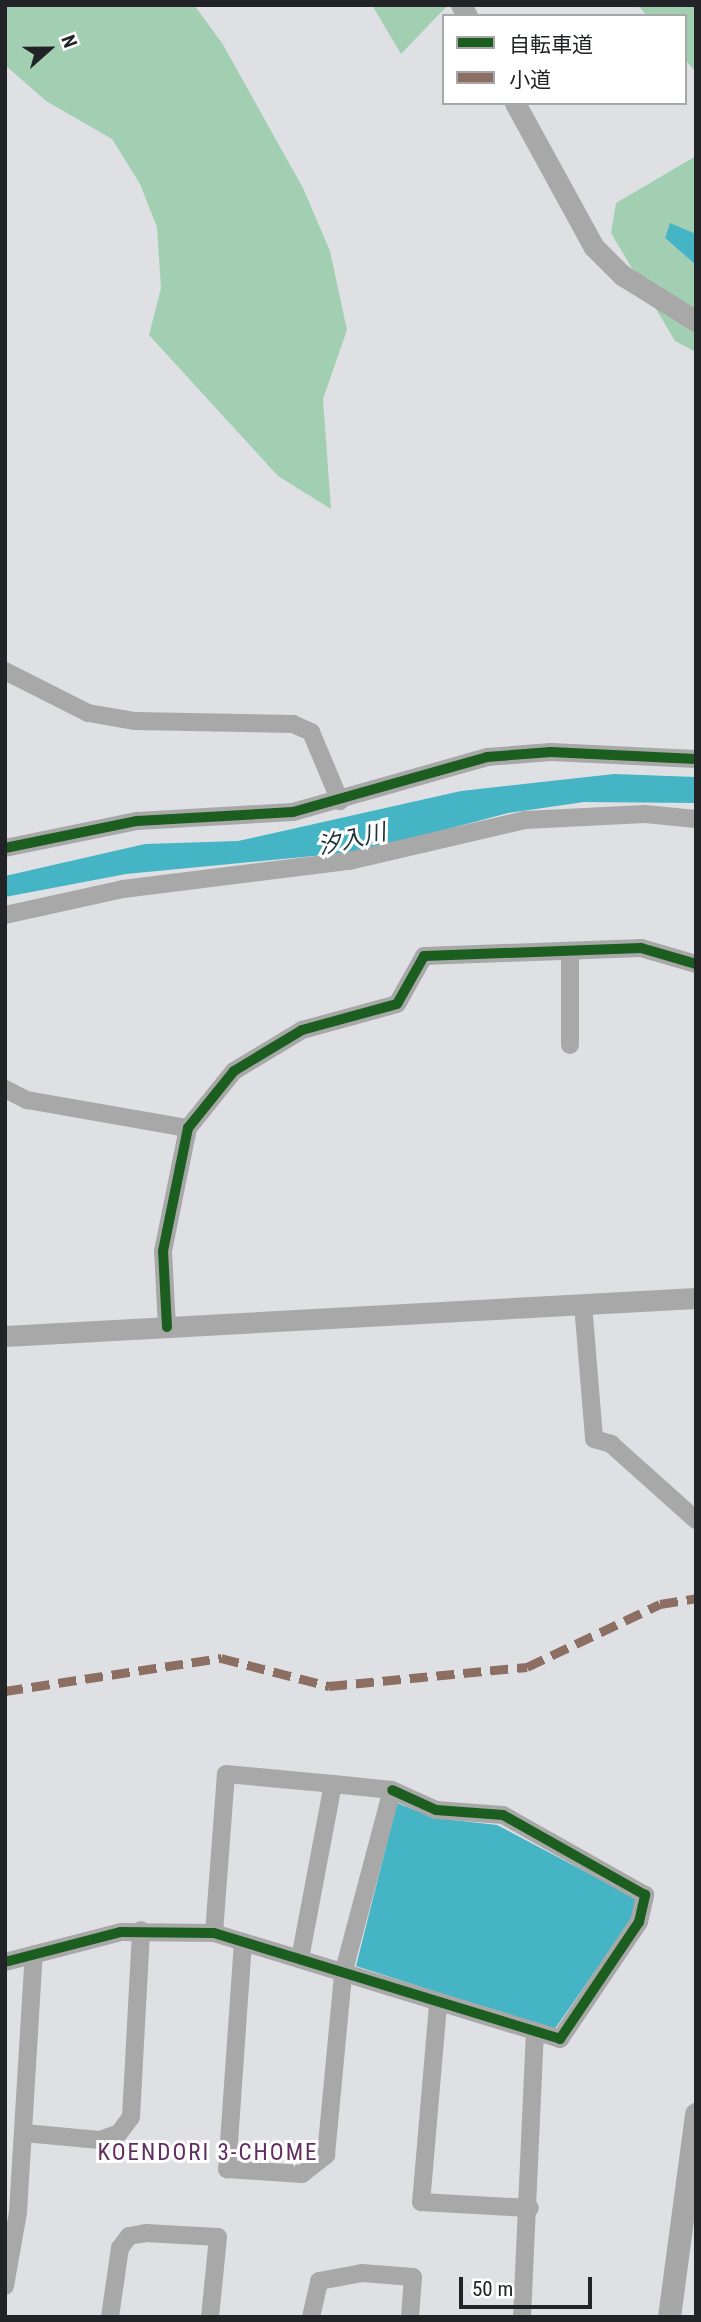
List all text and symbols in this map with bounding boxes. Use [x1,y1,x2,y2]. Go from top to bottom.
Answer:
north arrow [14,14,84,84]
legend [442,14,687,105]
text: N [56,32,82,51]
text: 自転車道 [509,33,593,57]
text: 小道 [509,68,551,92]
water label: 汐入川 [315,819,389,861]
district label: KOENDORI 3-CHOME [100,2139,316,2167]
scale bar [463,2262,596,2306]
text: 50 m [472,2277,513,2301]

